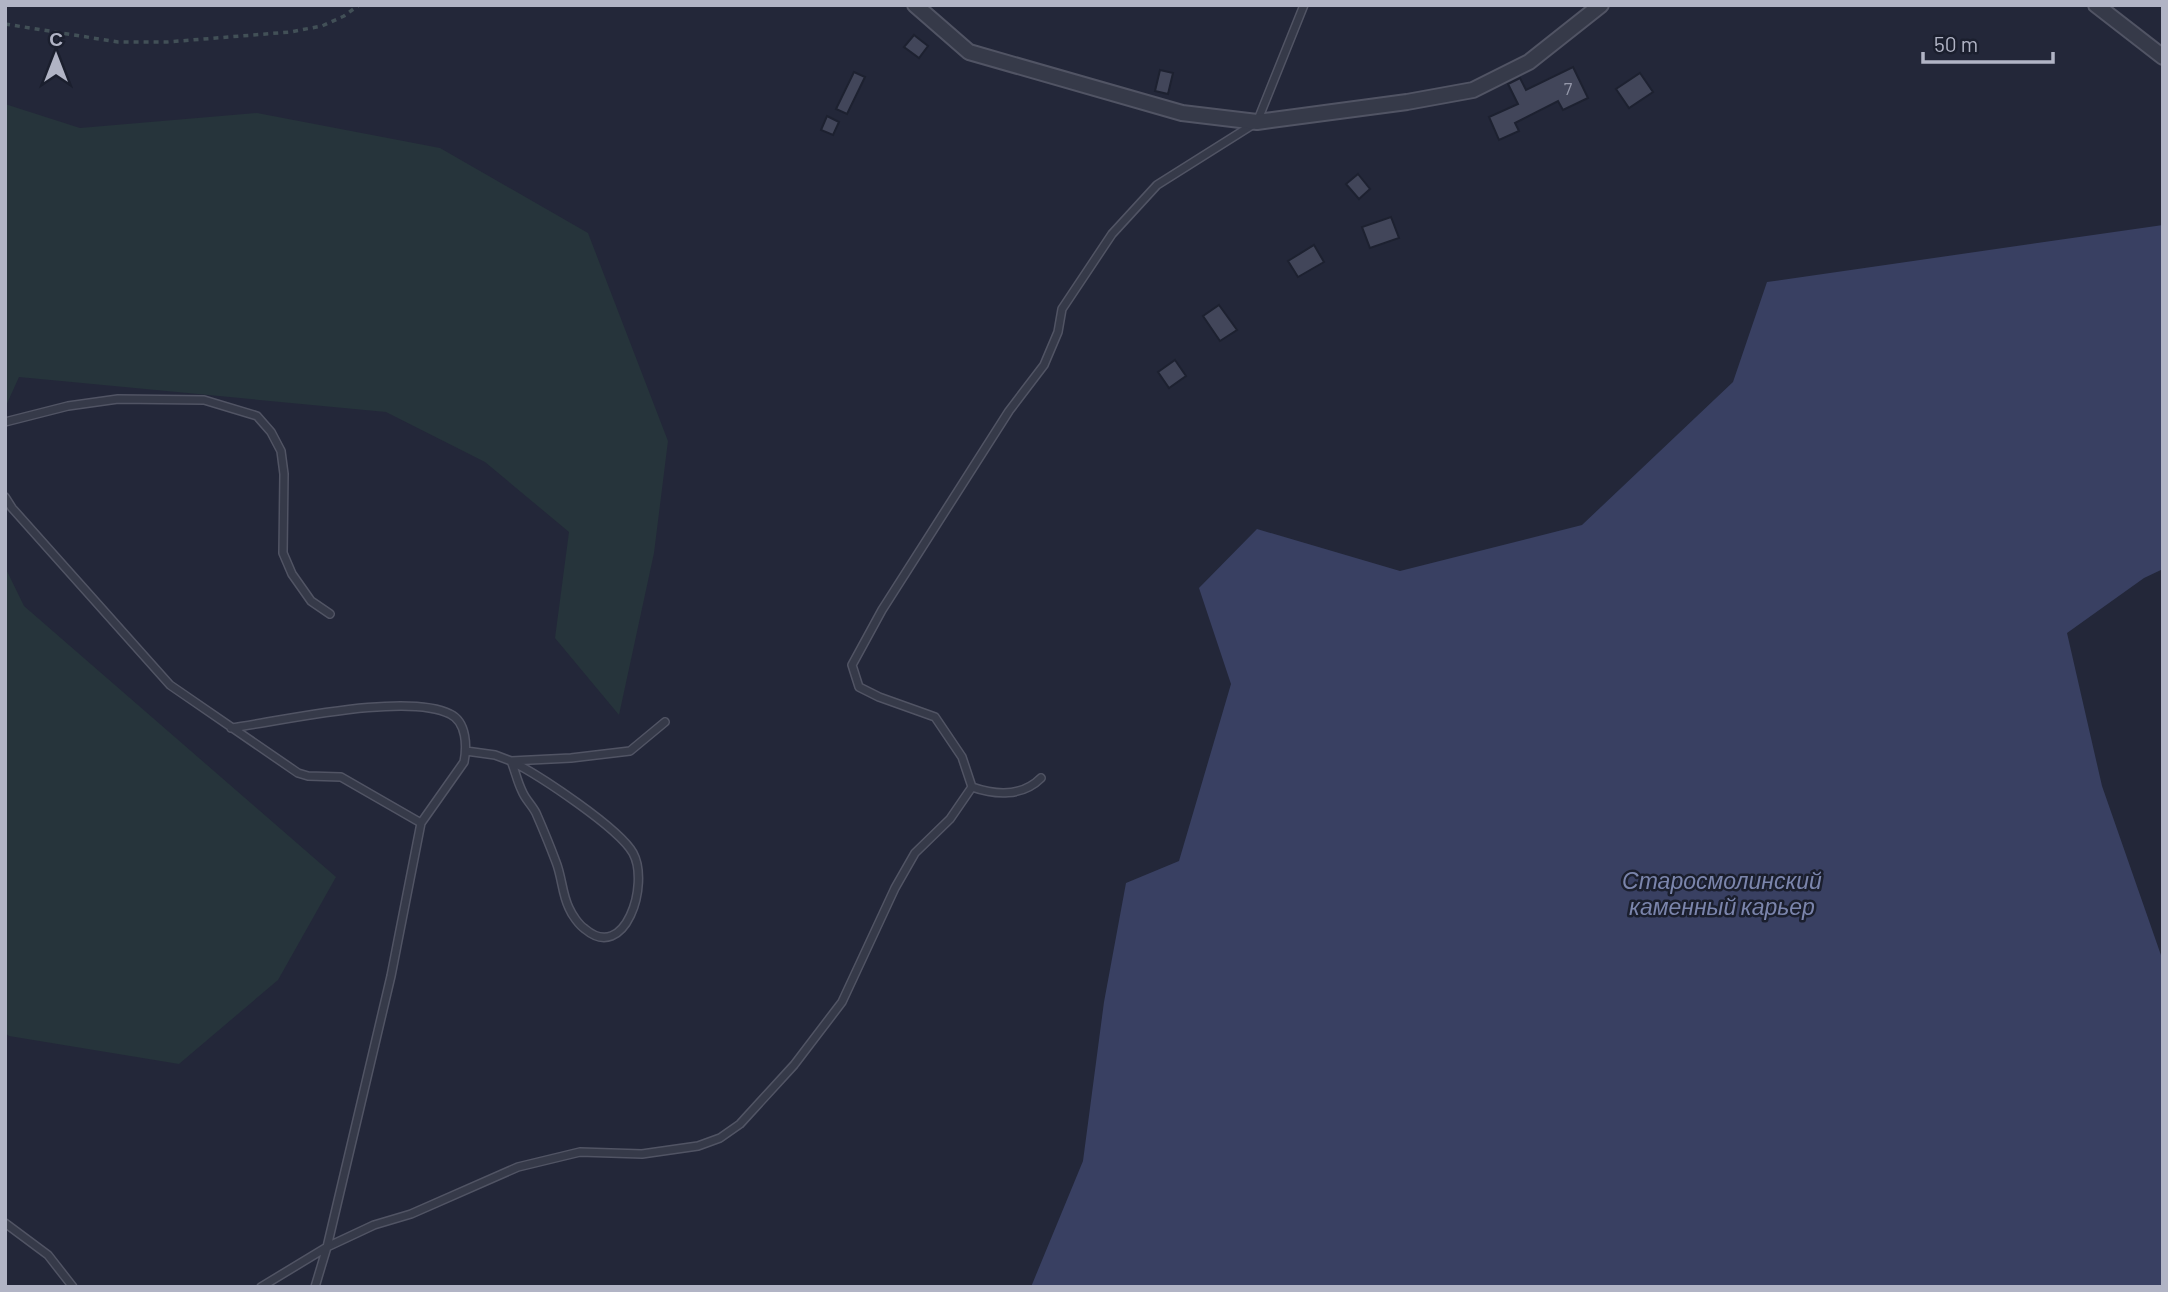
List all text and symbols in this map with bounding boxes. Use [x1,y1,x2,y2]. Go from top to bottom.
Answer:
north arrow [21,21,91,91]
scale bar [1923,21,2052,65]
text: С [49,27,63,50]
text: 50 m [1934,31,1978,56]
house number: 7 [1564,77,1573,99]
water label: Старосмолинский каменный карьер [1622,866,1822,920]

